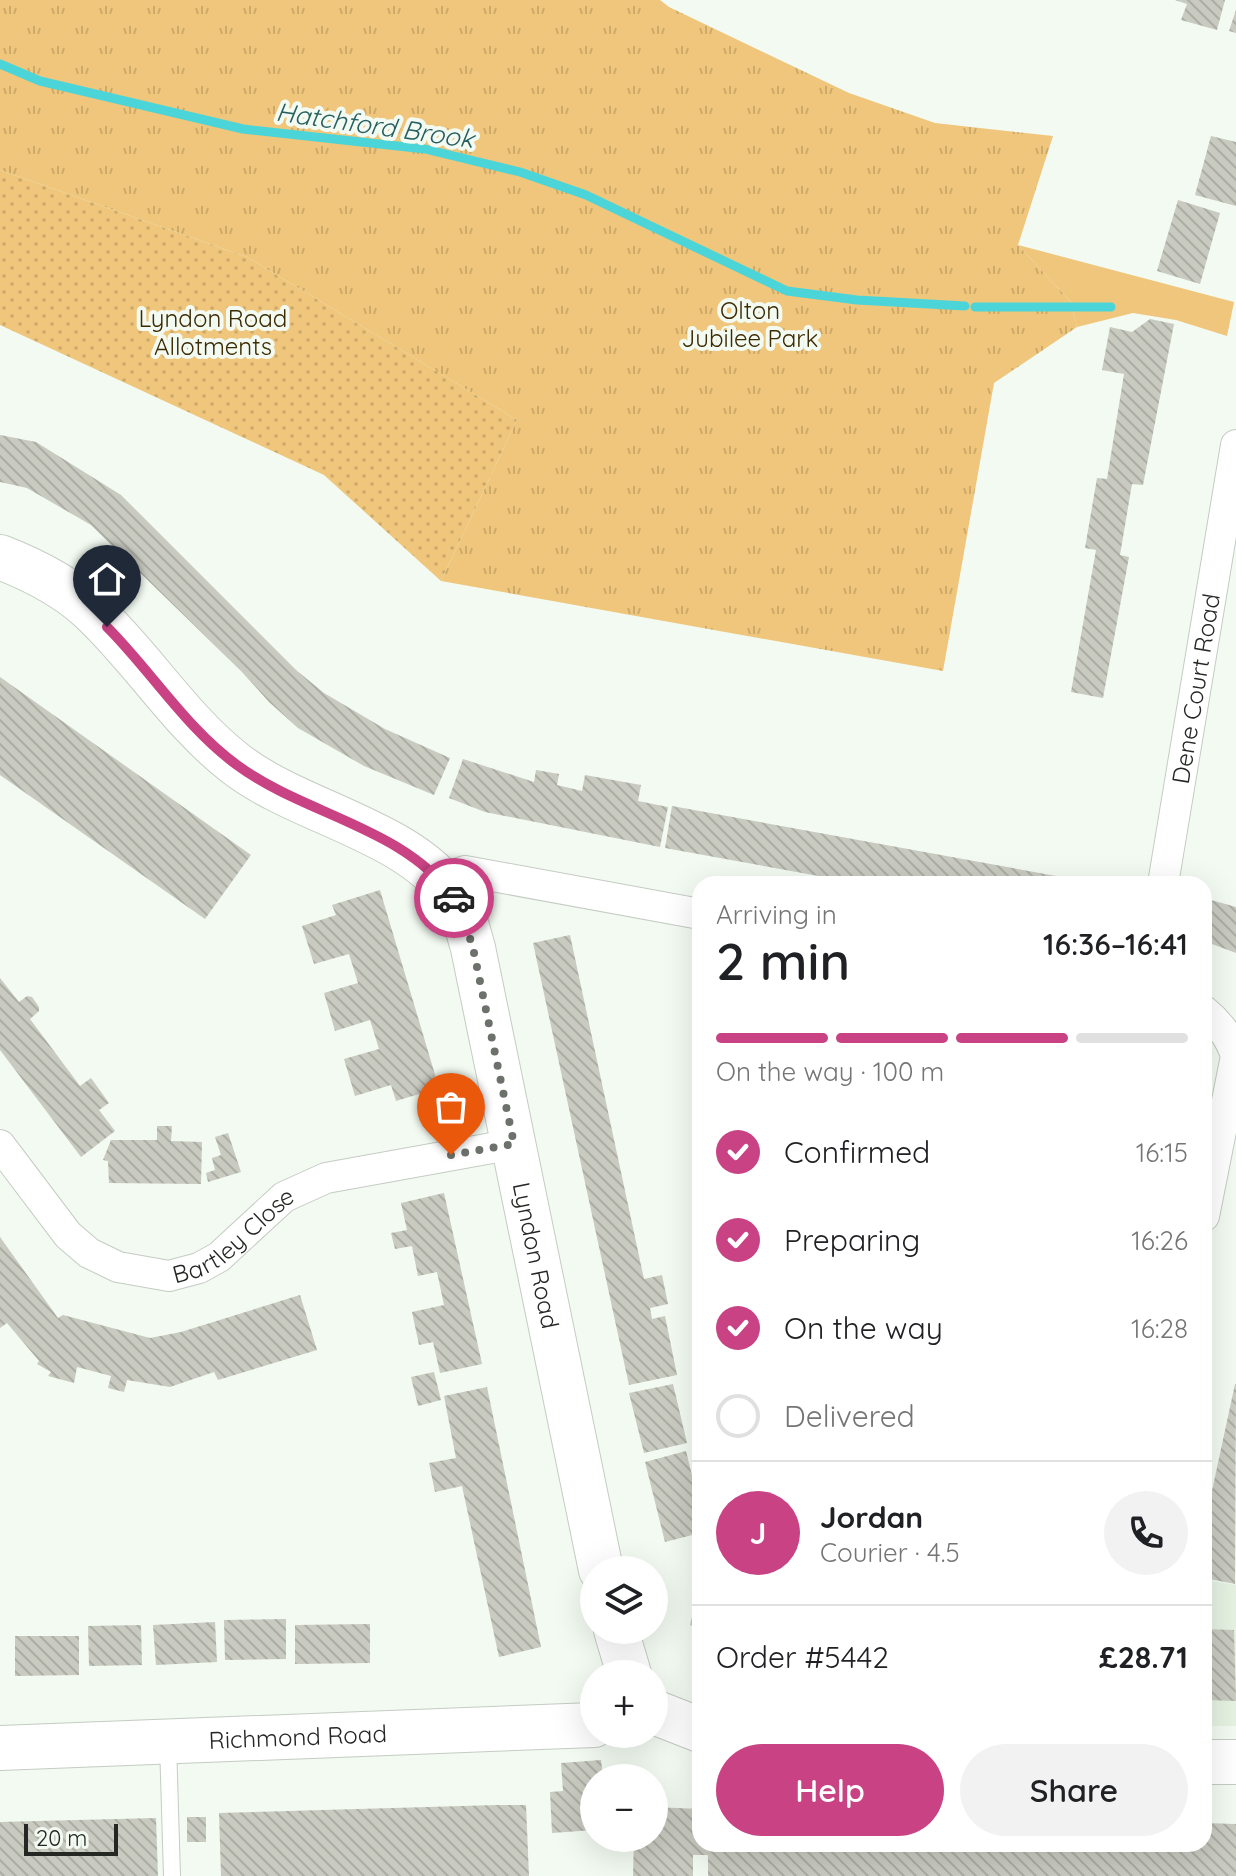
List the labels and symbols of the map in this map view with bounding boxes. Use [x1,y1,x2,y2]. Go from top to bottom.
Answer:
water label: Hatchford Brook [274,95,478,156]
park label: Olton Jubilee Park [682,295,818,353]
park label: Lyndon Road Allotments [139,303,287,361]
pin [73,545,141,627]
street label: Dene Court Road [1165,591,1226,786]
courier [414,858,494,938]
pin [417,1073,485,1155]
street label: Lyndon Road [507,1179,566,1331]
street label: Bartley Close [169,1180,298,1289]
street label: Richmond Road [208,1718,387,1755]
scale bar [24,1820,118,1856]

